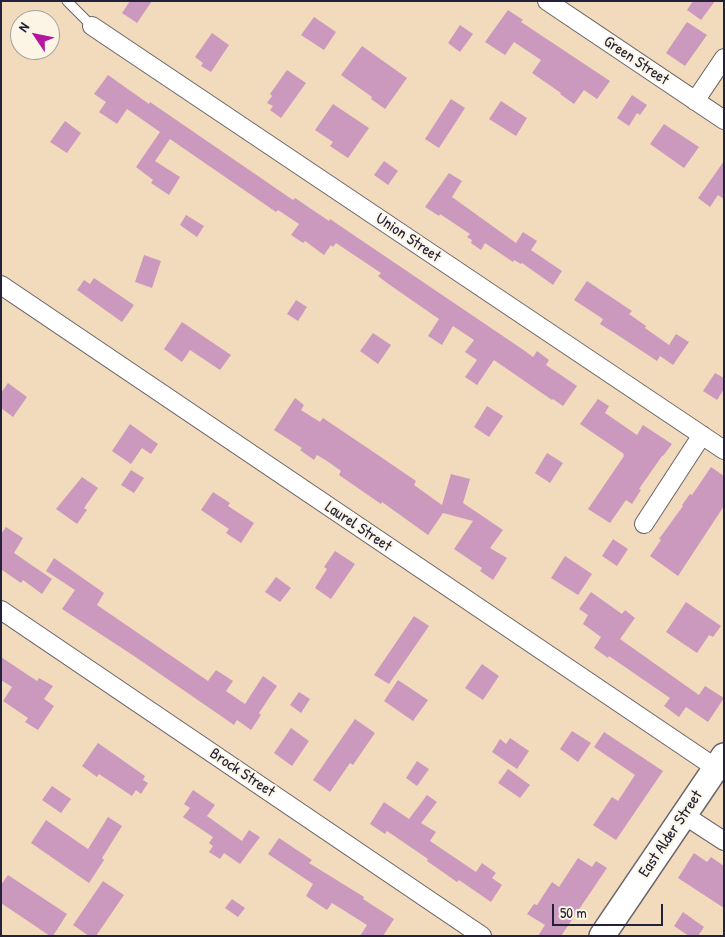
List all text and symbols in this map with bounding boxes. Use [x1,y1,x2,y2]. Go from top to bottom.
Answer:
north arrow [10,10,60,60]
text: N [13,18,33,35]
street label: Green Street [600,32,672,90]
street label: Union Street [372,209,444,267]
street label: Laurel Street [321,498,395,556]
street label: Brock Street [206,744,278,802]
street label: East Alder Street [635,787,707,881]
scale bar [555,894,666,926]
text: 50 m [560,902,587,923]

